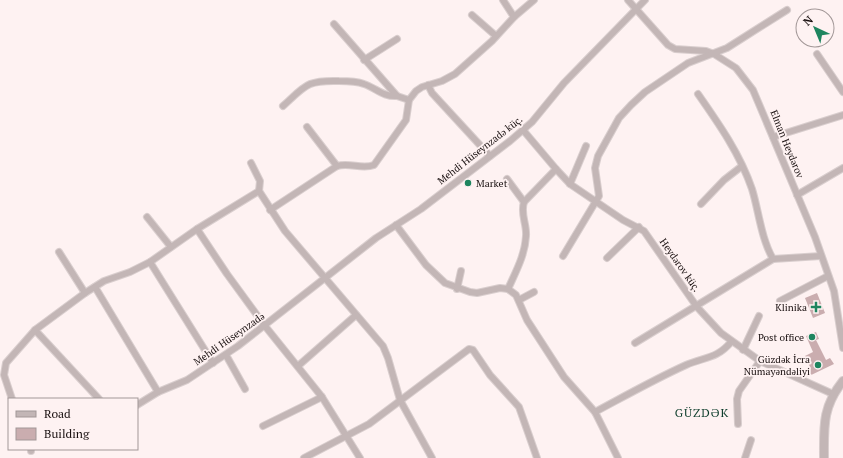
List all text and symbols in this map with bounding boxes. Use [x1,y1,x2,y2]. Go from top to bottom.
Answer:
north arrow [795,8,835,48]
text: N [800,12,816,29]
street label: Elman Heydərov [767,108,807,181]
street label: Mehdi Hüseynzadə küç. [435,113,525,187]
place label: Market [476,177,508,190]
marker: Market [463,178,473,188]
street label: Heydərov küç. [657,236,703,294]
place label: Klinika [775,301,807,314]
marker: Klinika [810,301,822,313]
street label: Mehdi Hüseynzadə [191,309,267,368]
place label: Post office [758,331,804,344]
marker: Post office [807,332,817,342]
place label: Güzdək İcra Nümayəndəliyi [744,353,810,378]
marker: Güzdək İcra Nümayəndəliyi [813,360,823,370]
legend [8,398,138,450]
district label: GÜZDƏK [675,405,729,420]
text: Road [44,406,71,421]
text: Building [44,426,90,441]

